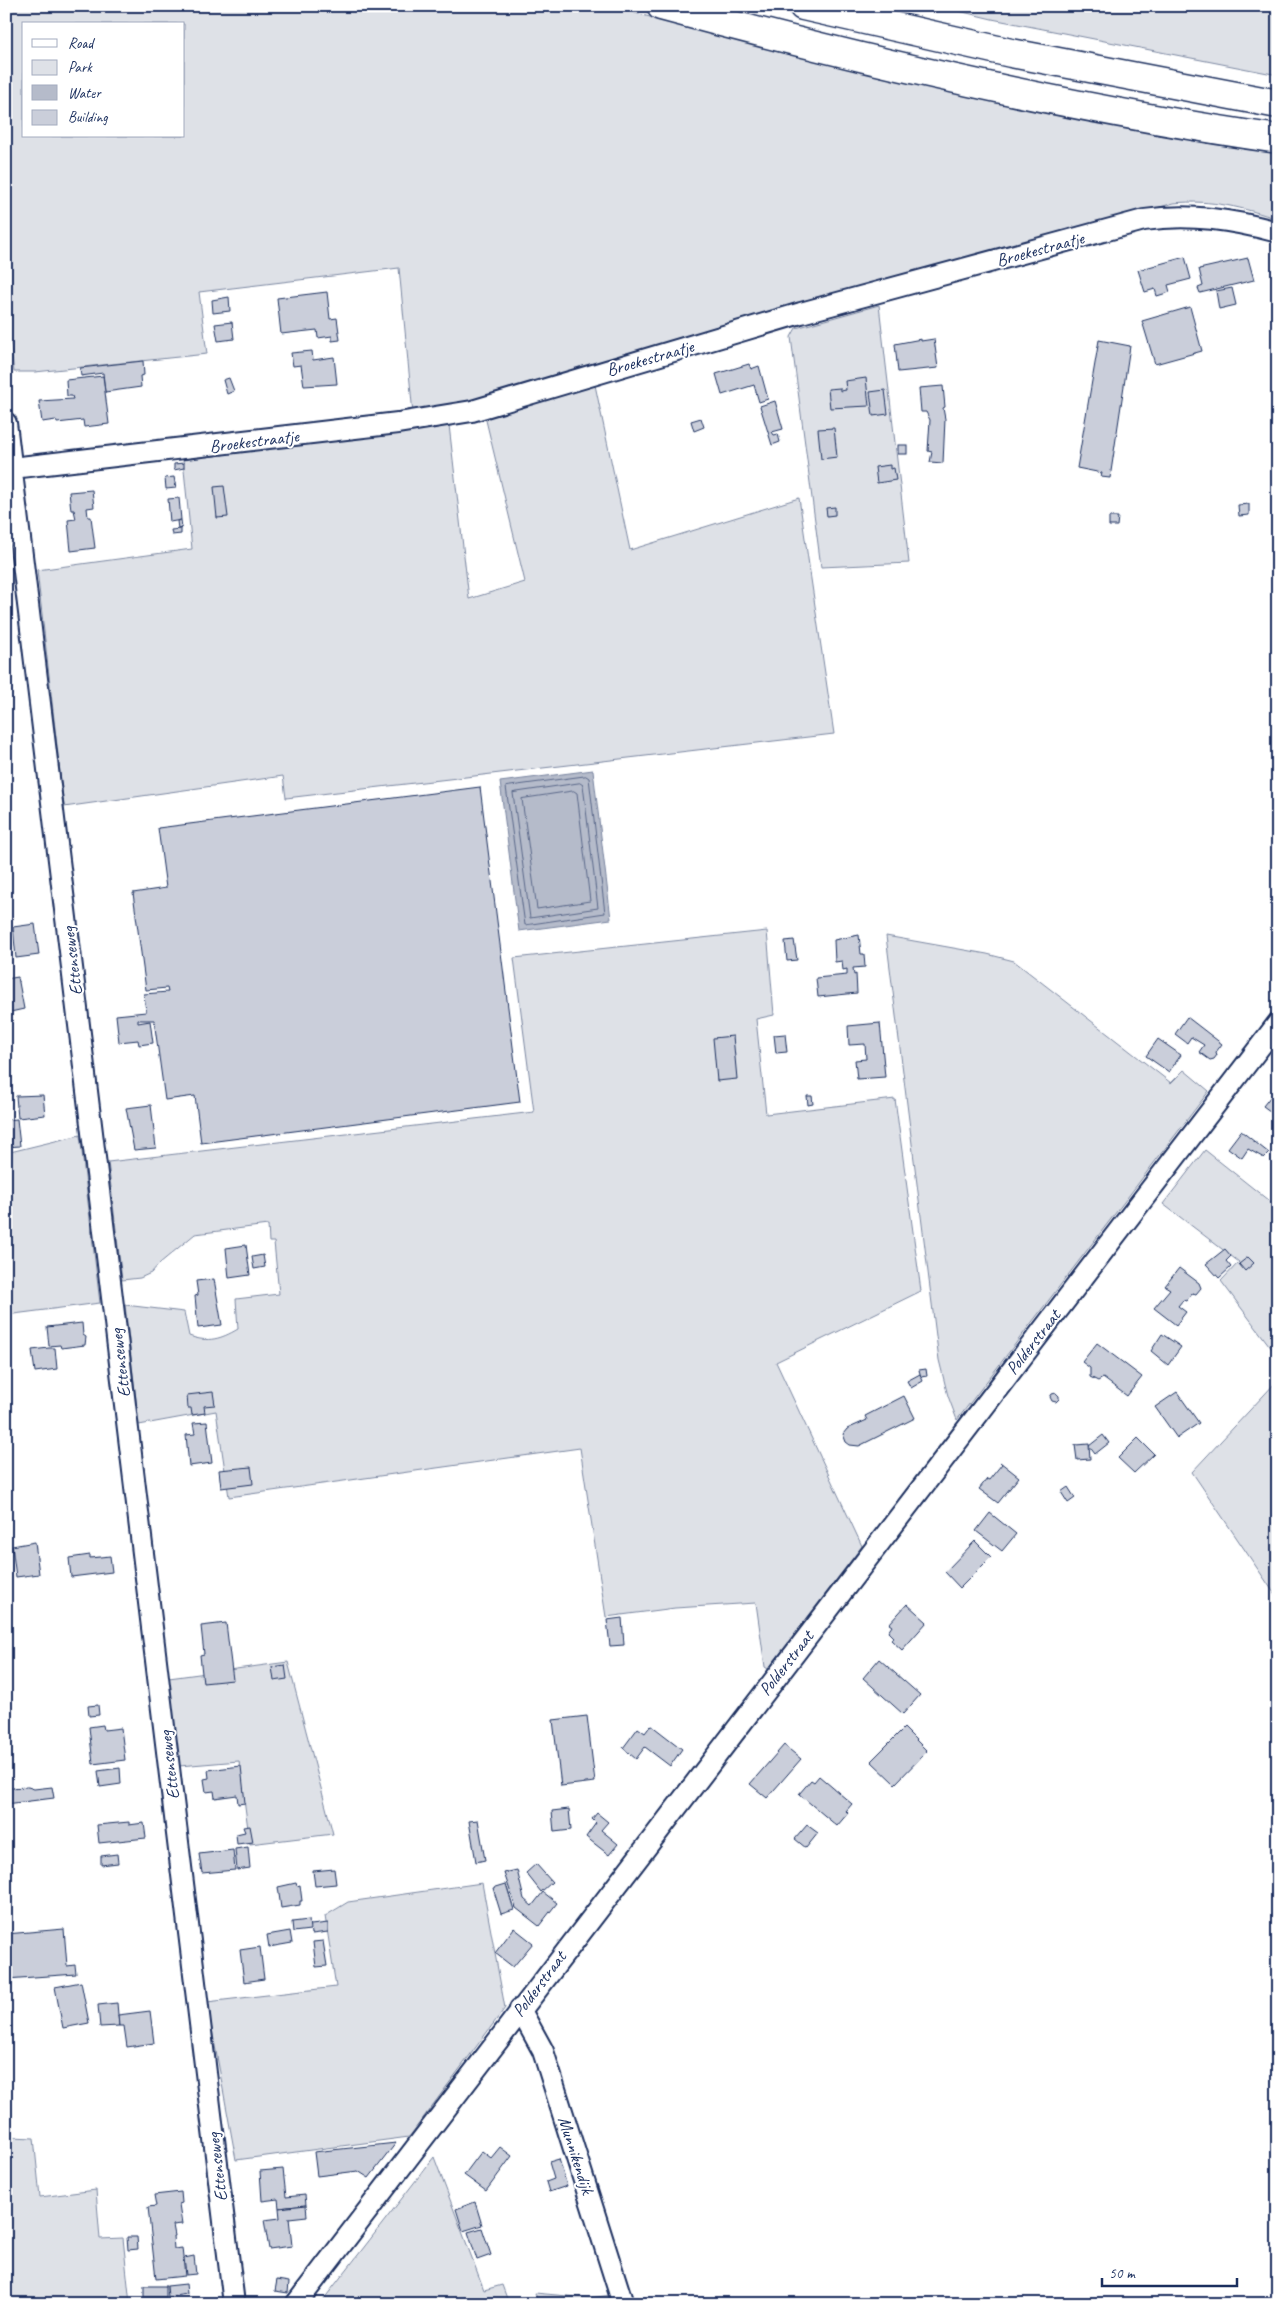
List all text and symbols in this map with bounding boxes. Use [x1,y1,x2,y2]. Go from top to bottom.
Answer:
legend [22,22,185,138]
text: Road [68,34,95,53]
text: Park [68,58,93,77]
text: Water [68,84,102,103]
text: Building [68,108,108,127]
street label: Broekestraatje [994,226,1087,271]
street label: Broekestraatje [604,335,697,381]
street label: Broekestraatje [208,424,301,457]
street label: Ettenseweg [57,924,87,997]
street label: Polderstraat [1001,1304,1066,1379]
street label: Ettenseweg [105,1326,135,1399]
street label: Polderstraat [754,1625,819,1700]
street label: Ettenseweg [154,1728,184,1801]
street label: Polderstraat [507,1945,572,2021]
street label: Munnikendijk [553,2113,599,2198]
street label: Ettenseweg [202,2130,232,2203]
scale bar [1102,2255,1236,2287]
text: 50 m [1109,2264,1136,2283]

